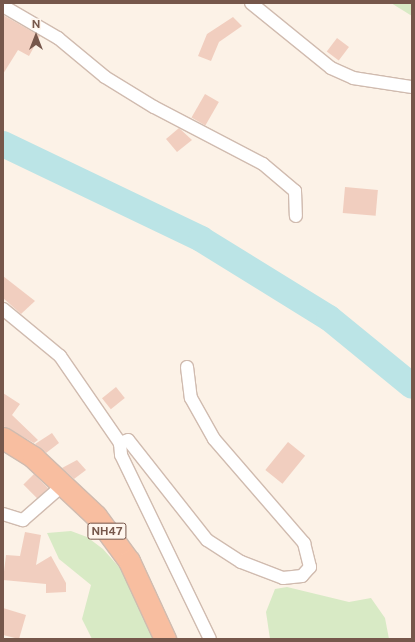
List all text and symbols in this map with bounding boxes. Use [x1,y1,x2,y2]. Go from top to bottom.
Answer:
north arrow [16,16,56,56]
text: N [32,18,40,30]
road number: NH47 [87,522,127,540]

